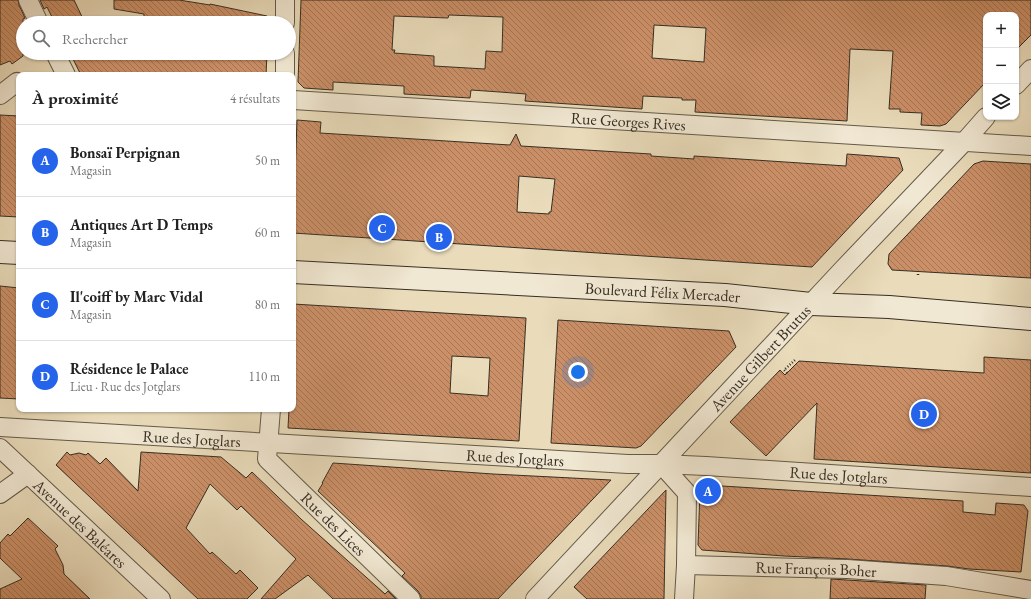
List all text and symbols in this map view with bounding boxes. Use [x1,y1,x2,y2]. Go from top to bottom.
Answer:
map controls [983,12,1019,120]
button: + [983,12,1019,48]
search box [16,16,296,60]
icon: search [30,27,52,49]
text: Rechercher [62,29,128,48]
button: − [983,48,1019,84]
button: layers [983,84,1019,120]
text: À proximité [32,87,118,109]
text: 4 résultats [230,90,280,107]
street label: Rue Georges Rives [570,107,687,135]
text: Bonsaï Perpignan [70,143,180,162]
text: A [40,152,50,169]
text: 50 m [255,152,280,169]
text: Magasin [70,162,112,179]
pin: C [369,213,395,243]
text: Antiques Art D Temps [70,215,213,234]
pin: B [426,222,452,252]
text: B [41,224,49,241]
text: 60 m [255,224,280,241]
text: Magasin [70,234,112,251]
street label: Boulevard Félix Mercader [584,277,742,307]
text: Il'coiff by Marc Vidal [70,287,203,306]
text: C [40,296,50,313]
text: 80 m [255,296,280,313]
street label: Avenue Gilbert Brutus [705,300,815,416]
text: Magasin [70,306,112,323]
text: Résidence le Palace [70,359,189,378]
your location [568,362,588,382]
text: D [40,368,50,385]
text: 110 m [249,368,280,385]
text: Lieu · Rue des Jotglars [70,378,180,395]
pin: D [911,399,937,429]
street label: Rue des Jotglars [142,425,241,452]
street label: Rue des Jotglars [465,444,565,471]
street label: Rue des Jotglars [789,461,888,488]
street label: Avenue des Baléares [28,474,132,572]
pin: A [695,476,721,506]
street label: Rue des Lices [297,487,371,560]
street label: Rue François Boher [755,556,878,582]

